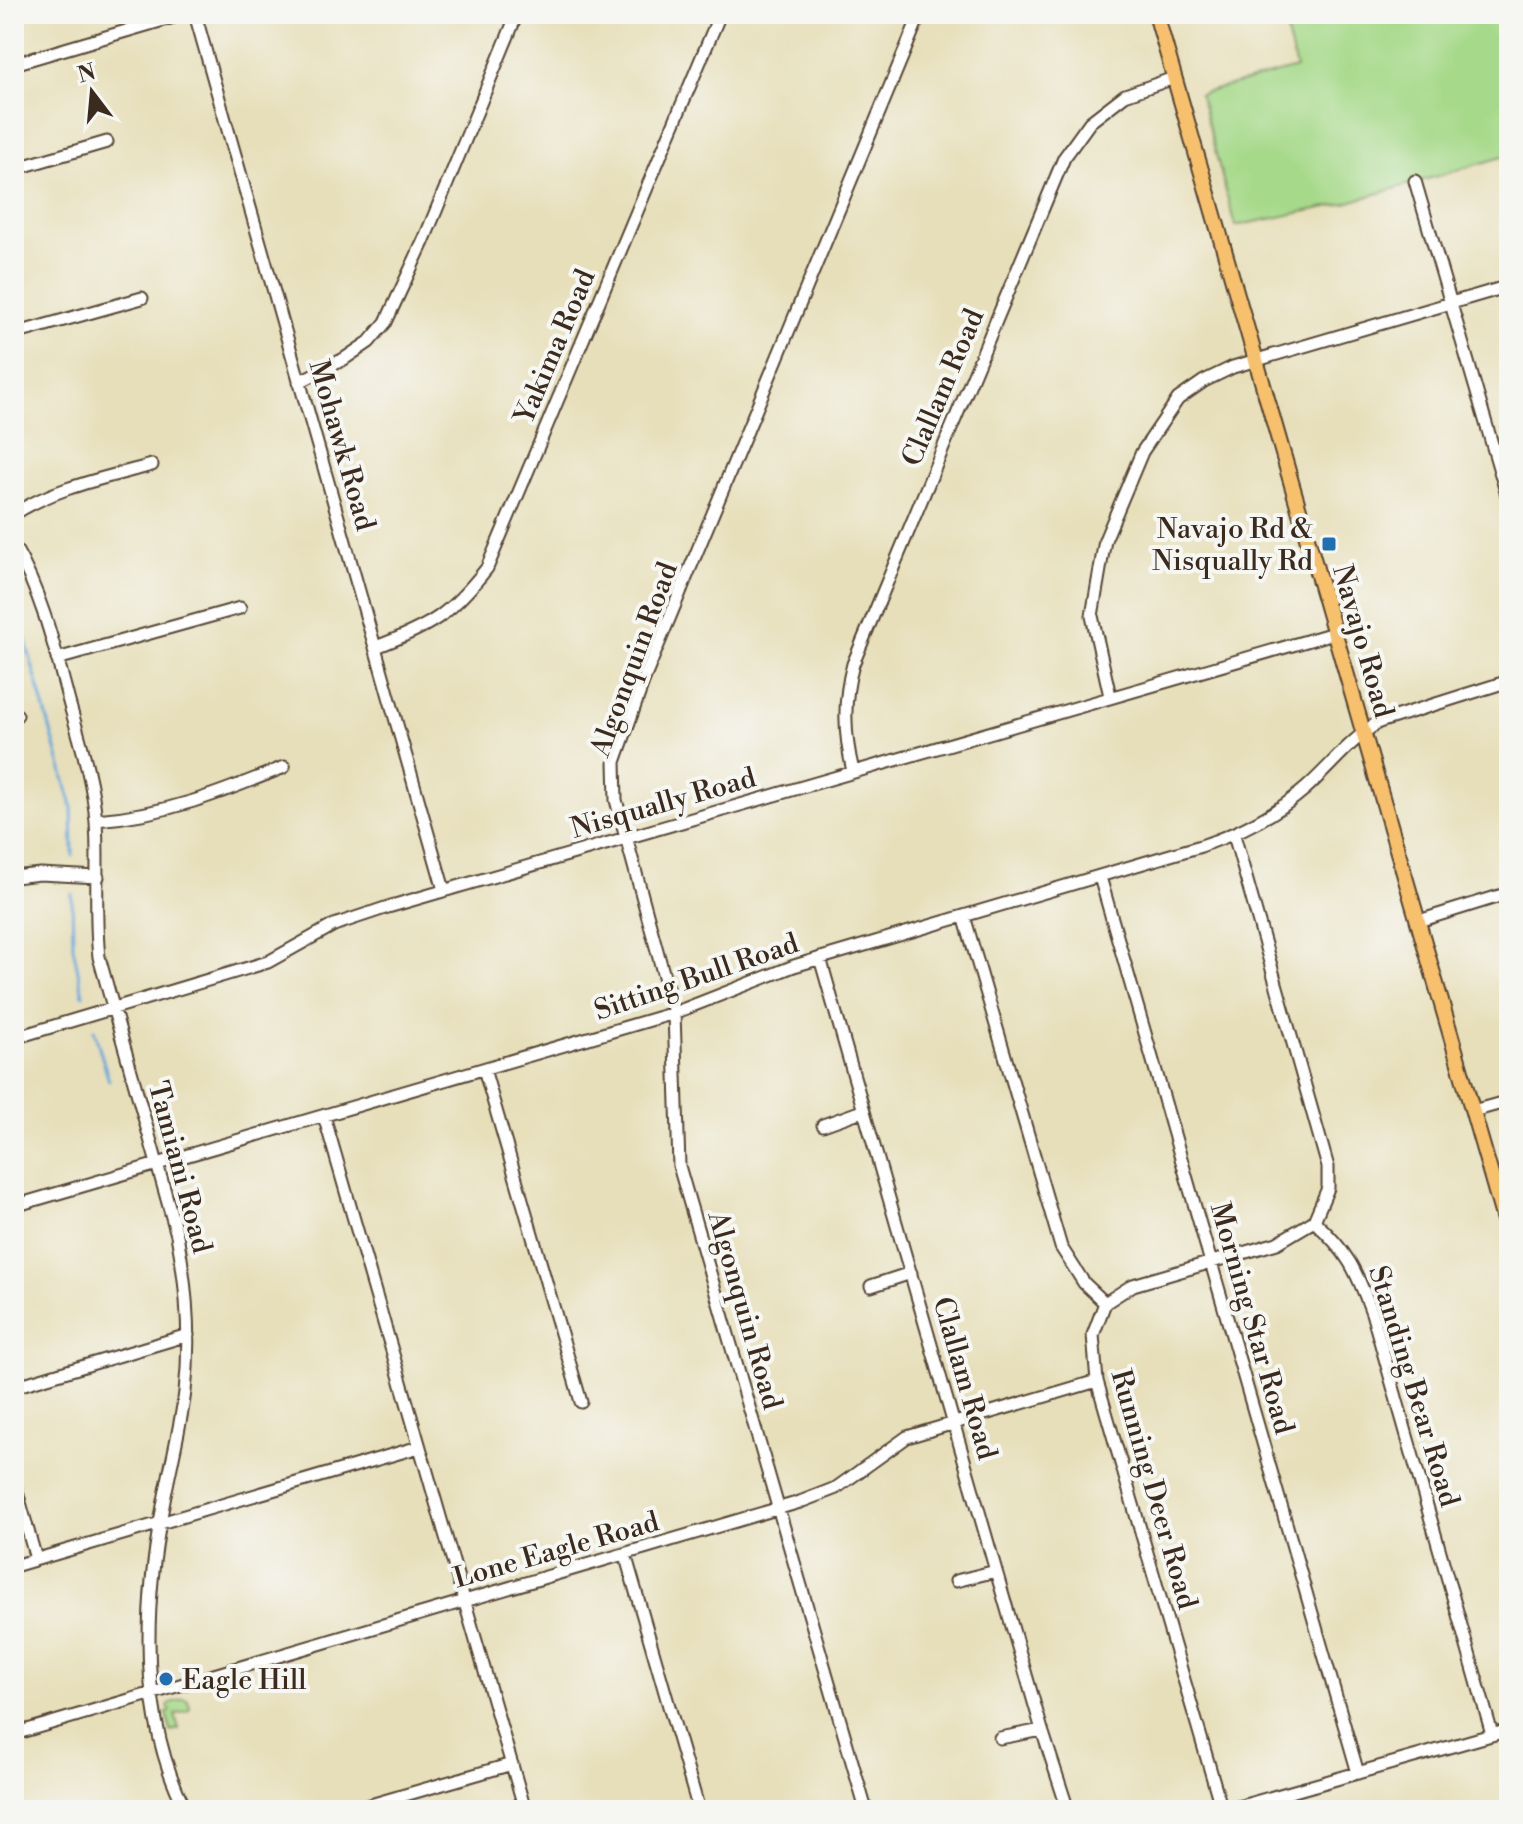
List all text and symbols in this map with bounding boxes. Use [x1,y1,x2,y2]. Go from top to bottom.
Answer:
north arrow [52,52,132,132]
text: N [75,59,100,90]
street label: Yakima Road [506,264,604,431]
street label: Clallam Road [895,303,992,472]
street label: Mohawk Road [301,356,383,535]
place label: Navajo Rd & Nisqually Rd [1152,512,1314,579]
marker: Navajo Rd & Nisqually Rd [1320,535,1338,553]
street label: Algonquin Road [583,557,686,762]
street label: Navajo Road [1324,561,1401,722]
street label: Nisqually Road [567,760,760,847]
street label: Sitting Bull Road [590,926,803,1029]
street label: Tamiani Road [140,1077,219,1257]
street label: Morning Star Road [1202,1199,1301,1438]
street label: Algonquin Road [699,1206,790,1414]
street label: Standing Bear Road [1360,1262,1467,1511]
street label: Clallam Road [925,1293,1005,1464]
street label: Running Deer Road [1103,1366,1205,1613]
street label: Lone Eagle Road [450,1504,663,1596]
place label: Eagle Hill [182,1663,306,1698]
marker: Eagle Hill [157,1670,175,1688]

